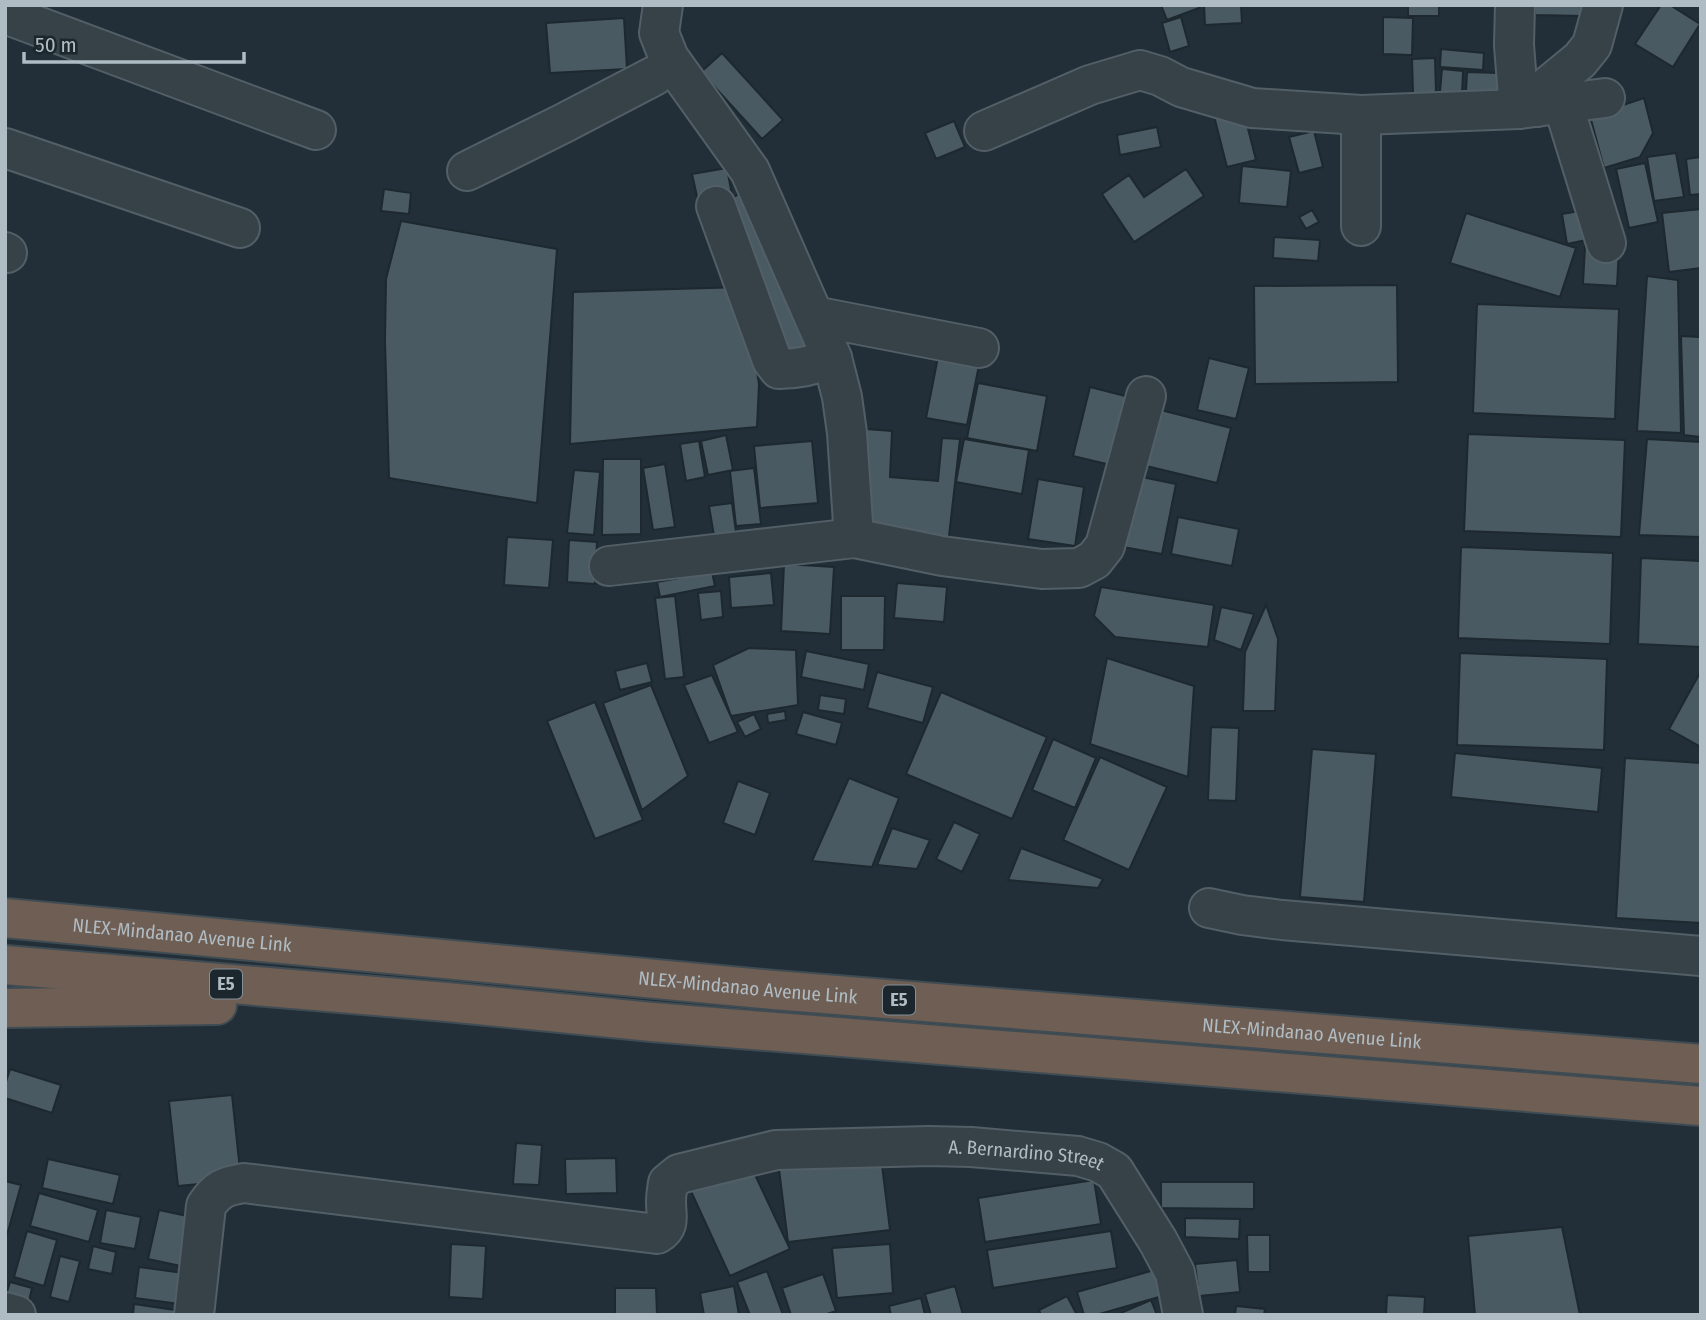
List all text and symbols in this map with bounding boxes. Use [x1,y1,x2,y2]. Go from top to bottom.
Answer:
scale bar [24,21,245,65]
text: 50 m [35,32,77,58]
street label: NLEX-Mindanao Avenue Link [72,913,293,957]
street label: NLEX-Mindanao Avenue Link [637,966,858,1009]
road number: E5 [210,970,242,999]
road number: E5 [883,986,915,1015]
street label: NLEX-Mindanao Avenue Link [1201,1013,1423,1054]
street label: A. Bernardino Street [948,1135,1109,1176]

